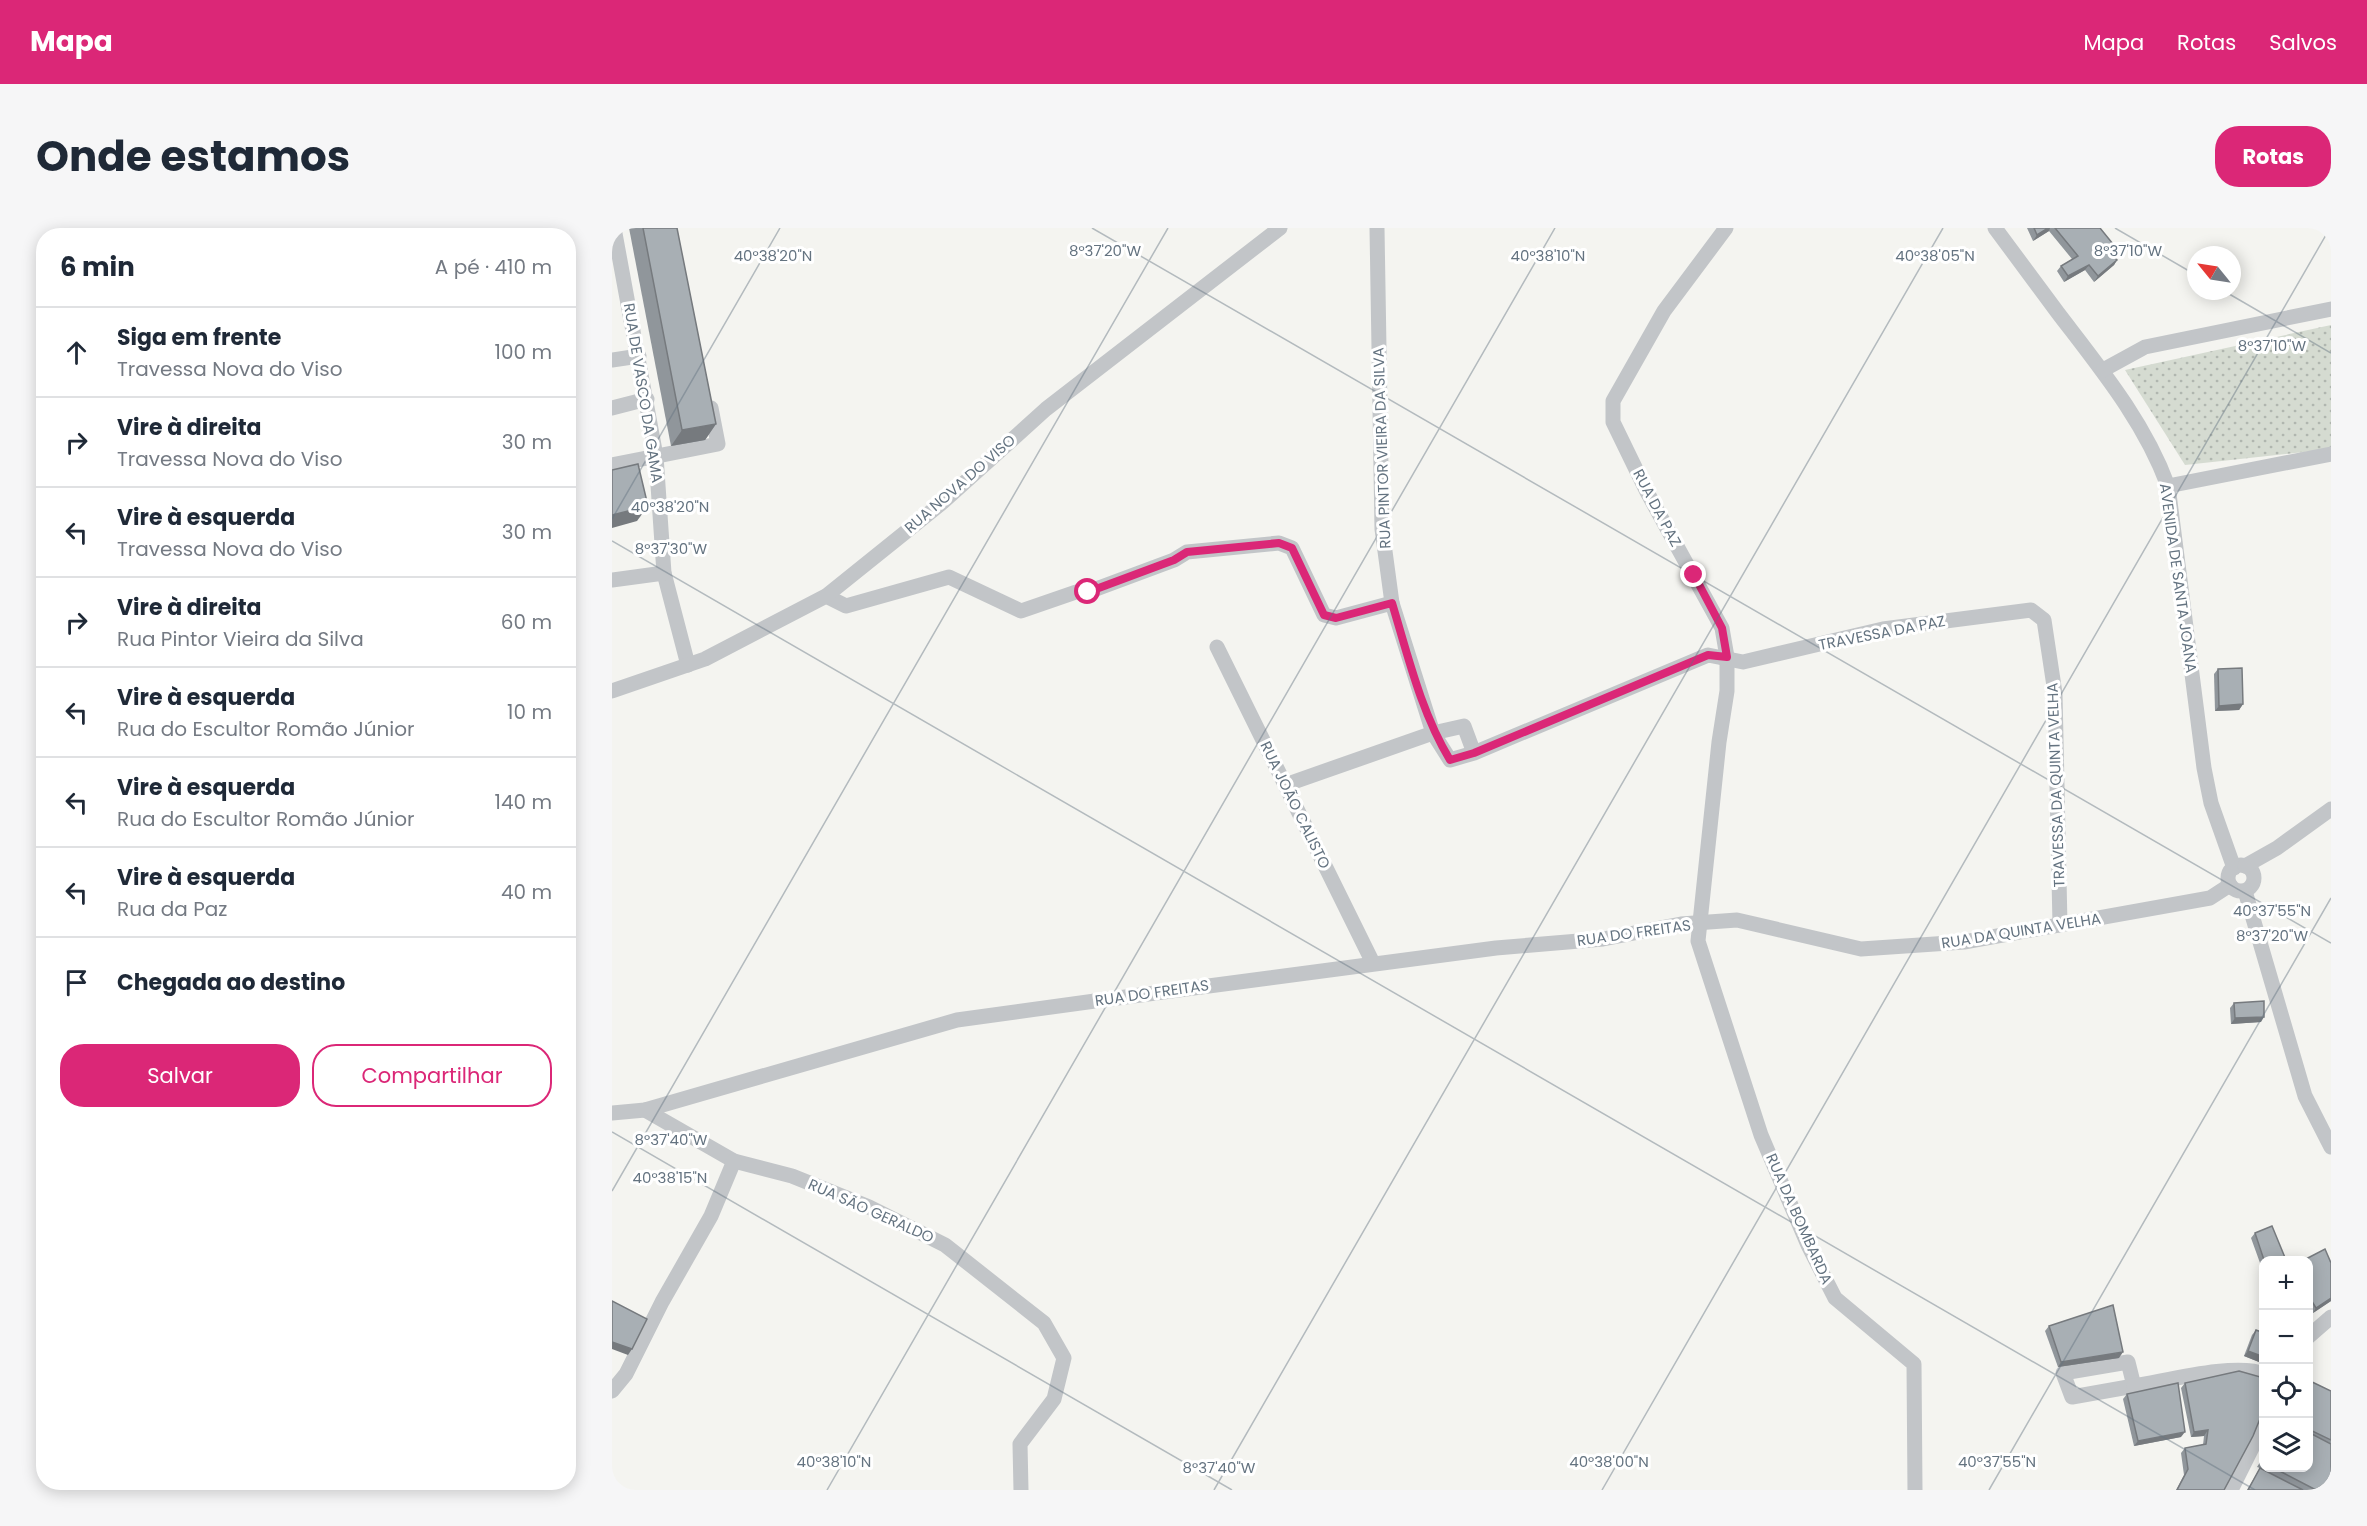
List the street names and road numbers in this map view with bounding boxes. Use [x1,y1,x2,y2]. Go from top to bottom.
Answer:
street label: RUA DE VASCO DA GAMA [619,302,668,484]
street label: RUA PINTOR VIEIRA DA SILVA [1367,347,1396,549]
street label: RUA NOVA DO VISO [900,429,1020,538]
street label: RUA DA PAZ [1628,465,1687,550]
street label: AVENIDA DE SANTA JOANA [2155,482,2202,674]
street label: TRAVESSA DA PAZ [1817,610,1947,655]
street label: TRAVESSA DA QUINTA VELHA [2041,682,2070,888]
street label: RUA JOÃO CALISTO [1255,737,1336,872]
street label: RUA DA QUINTA VELHA [1940,908,2102,953]
street label: RUA DO FREITAS [1576,914,1692,951]
street label: RUA DO FREITAS [1094,974,1210,1011]
street label: RUA DA BOMBARDA [1761,1150,1838,1288]
street label: RUA SÃO GERALDO [805,1173,938,1248]

